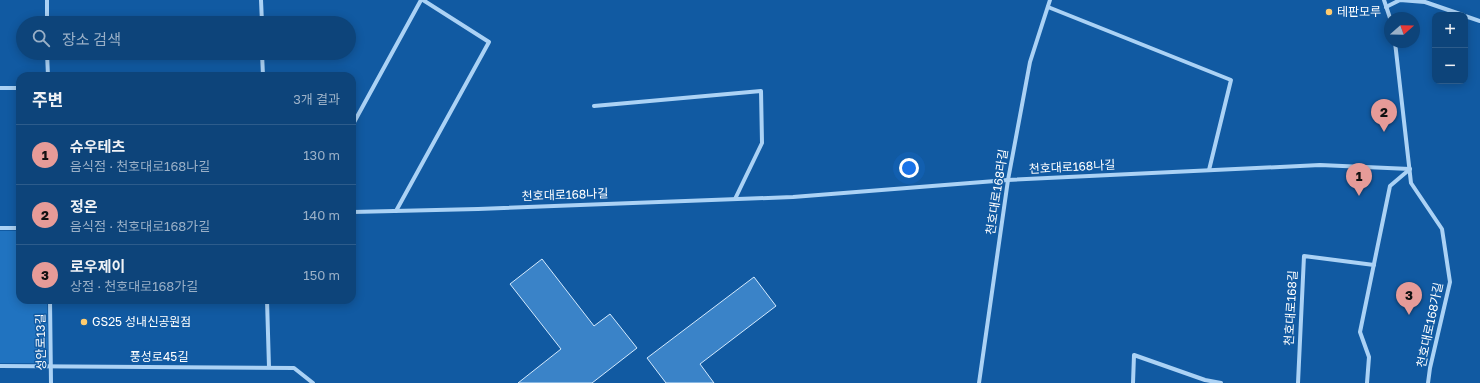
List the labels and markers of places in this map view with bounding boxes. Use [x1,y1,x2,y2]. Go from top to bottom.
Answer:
place label: 테판모루 [1337,4,1381,19]
marker: 테판모루 [1324,7,1334,17]
pin: 2 [1371,99,1397,132]
pin: 1 [1346,163,1372,196]
pin: 3 [1396,282,1422,315]
place label: GS25 성내신공원점 [92,314,191,329]
marker: GS25 성내신공원점 [79,317,89,327]

